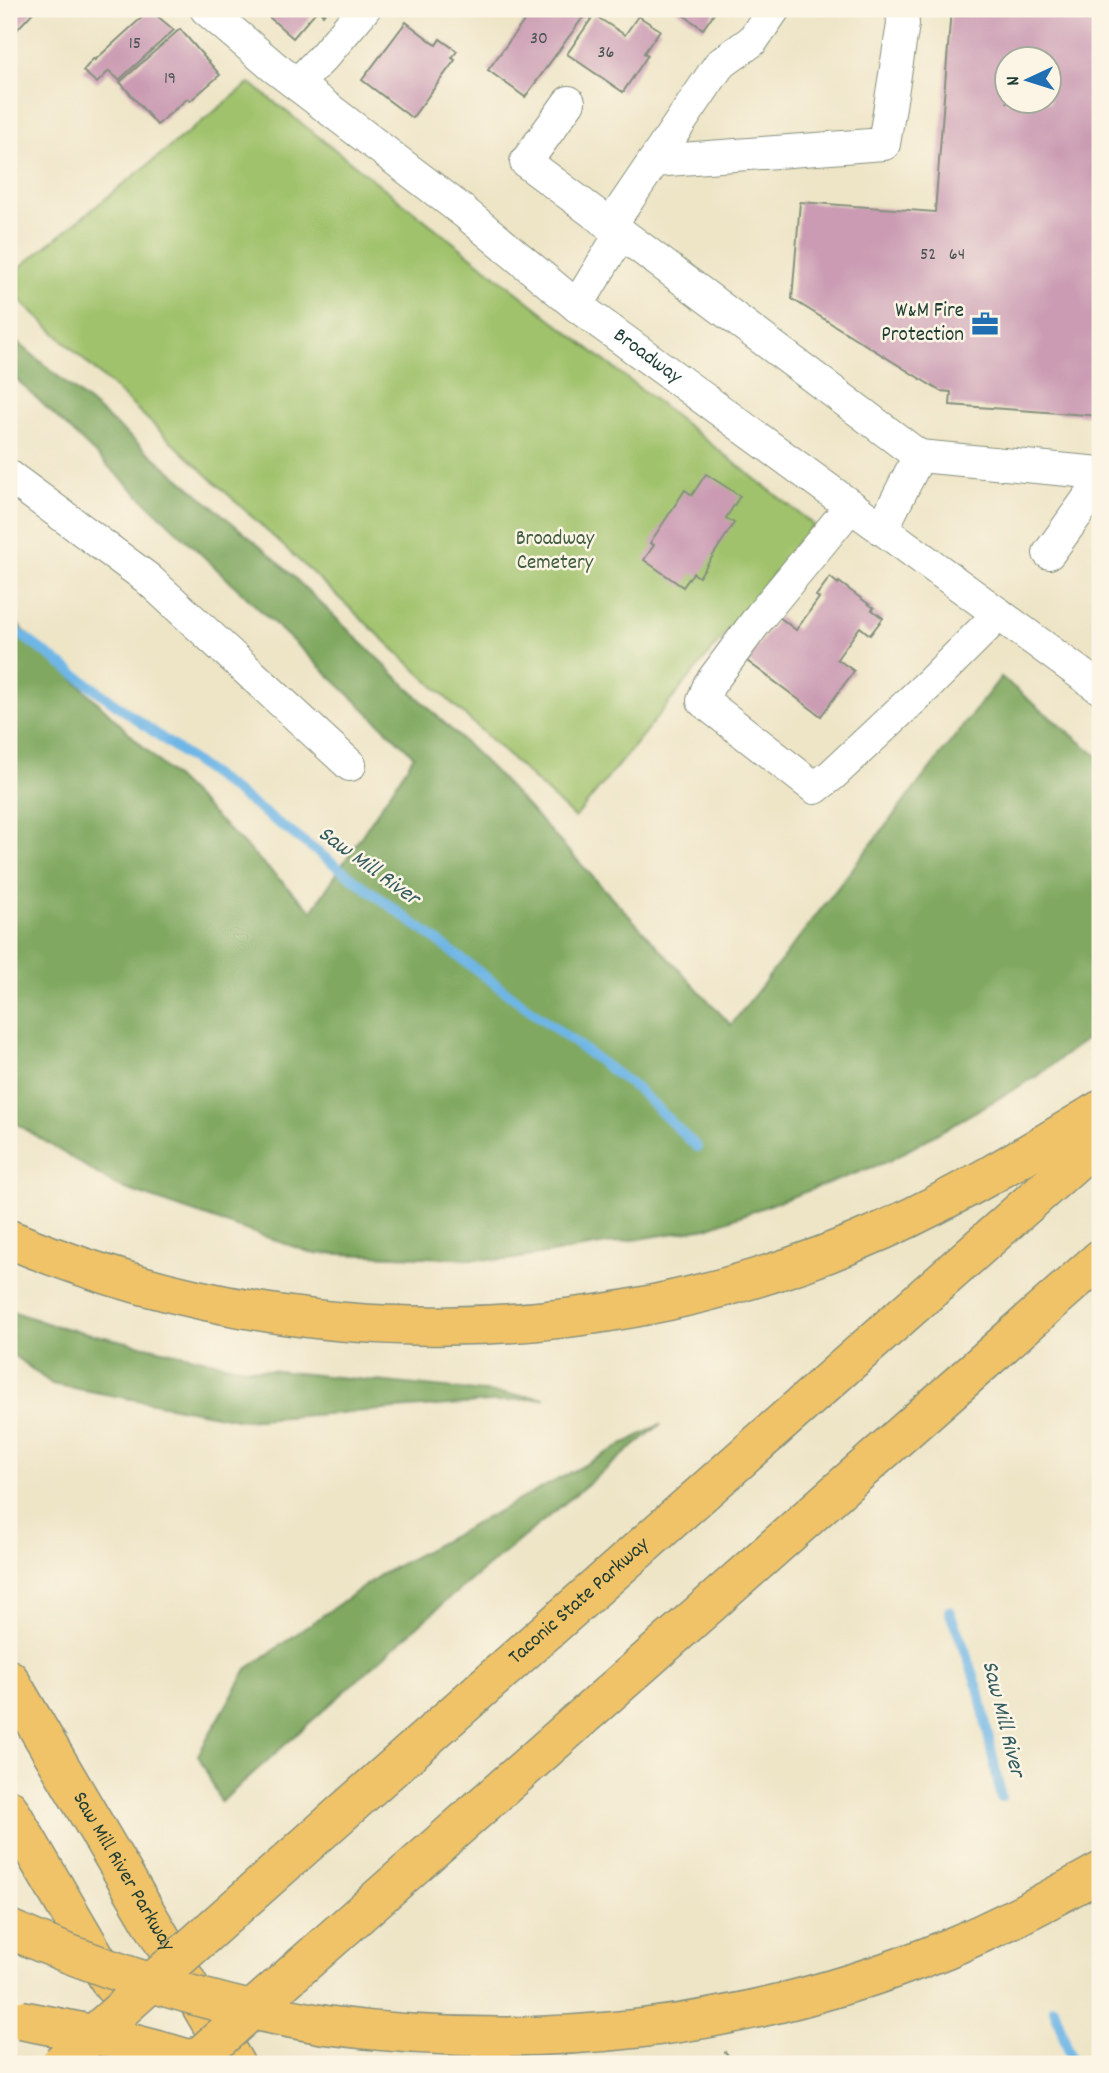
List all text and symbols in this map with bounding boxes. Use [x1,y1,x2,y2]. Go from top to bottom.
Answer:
house number: 30 [530,27,548,52]
house number: 15 [129,32,141,57]
house number: 36 [598,41,614,66]
north arrow [993,46,1064,116]
house number: 19 [164,67,176,92]
text: N [1001,75,1028,87]
house number: 52 [920,243,936,268]
house number: 64 [949,243,965,268]
place label: W&M Fire Protection [881,297,964,351]
office icon: W&M Fire Protection [970,309,1000,339]
street label: Broadway [606,322,688,393]
park label: Broadway Cemetery [516,525,595,579]
water label: Saw Mill River [310,819,428,917]
street label: Taconic State Parkway [503,1531,657,1673]
water label: Saw Mill River [972,1657,1033,1783]
street label: Saw Mill River Parkway [64,1787,181,1958]

